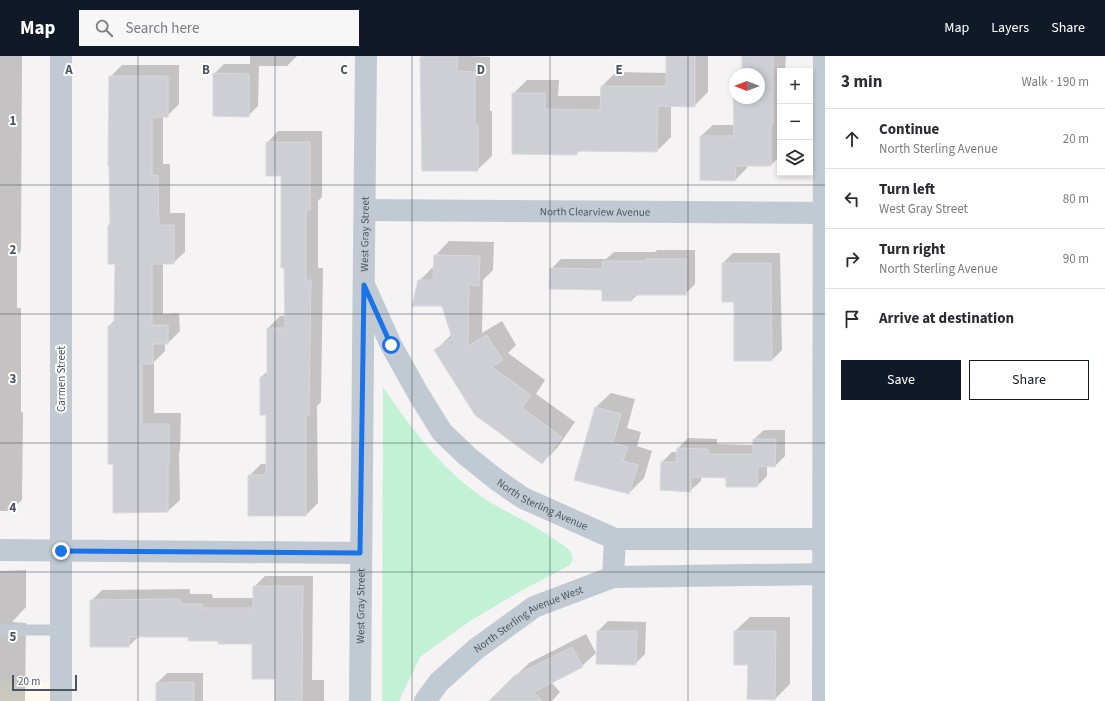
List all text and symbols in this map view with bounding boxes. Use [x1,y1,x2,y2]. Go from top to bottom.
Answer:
search box [79,10,359,46]
text: Map [20,15,55,42]
icon: search [93,17,115,39]
text: Search here [125,18,199,39]
text: Map [944,18,969,38]
text: Layers [991,18,1029,38]
text: Share [1051,18,1085,38]
text: A [64,61,73,79]
text: B [202,61,210,79]
text: C [340,61,348,79]
text: D [477,61,485,79]
text: E [615,61,623,79]
north arrow [729,68,765,104]
map controls [777,68,813,176]
button: + [777,68,813,104]
text: 3 min [841,70,882,94]
text: Walk · 190 m [1021,73,1089,91]
button: − [777,104,813,140]
text: 1 [10,112,17,130]
text: Continue [879,119,939,140]
icon: ahead [841,128,863,150]
text: 20 m [1063,130,1089,148]
button: layers [777,140,813,176]
text: North Sterling Avenue [879,140,998,158]
text: Turn left [879,179,935,200]
icon: left [841,188,863,210]
text: 80 m [1063,190,1089,208]
street label: West Gray Street [356,196,372,272]
text: West Gray Street [879,200,968,218]
street label: North Clearview Avenue [540,204,651,219]
text: Turn right [879,239,945,260]
text: 2 [10,241,17,259]
icon: right [841,248,863,270]
text: 90 m [1063,250,1089,268]
text: North Sterling Avenue [879,260,998,278]
icon: arrive [841,308,863,330]
text: Arrive at destination [879,308,1014,329]
route start [382,336,400,354]
street label: Carmen Street [54,346,69,412]
button: Save [841,360,961,400]
button: Share [969,360,1089,400]
text: 3 [10,370,17,388]
street label: North Sterling Avenue [494,475,591,534]
text: 4 [10,499,17,517]
route end [52,542,70,560]
street label: West Gray Street [353,568,368,644]
street label: North Sterling Avenue West [470,582,585,656]
text: 5 [10,628,17,646]
scale bar [12,673,77,692]
text: 20 m [18,674,40,689]

